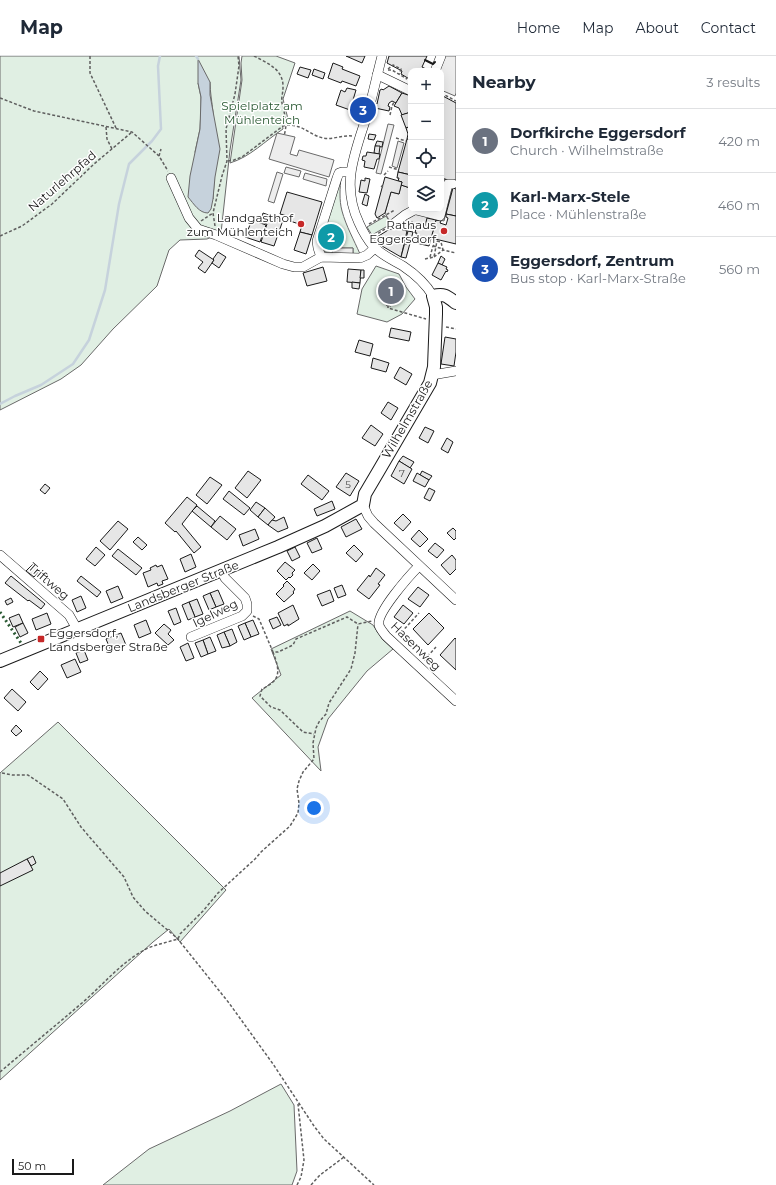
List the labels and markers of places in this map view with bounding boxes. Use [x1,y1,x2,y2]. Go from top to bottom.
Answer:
pin: 3 [350,95,376,125]
place label: Landgasthof zum Mühlenteich [187,210,294,239]
place label: Rathaus Eggersdorf [369,217,437,246]
marker: Landgasthof zum Mühlenteich [296,219,306,229]
pin: 2 [318,222,344,252]
marker: Rathaus Eggersdorf [439,226,449,236]
pin: 1 [378,276,404,306]
place label: Eggersdorf, Landsberger Straße [49,625,168,654]
marker: Eggersdorf, Landsberger Straße [36,634,46,644]

